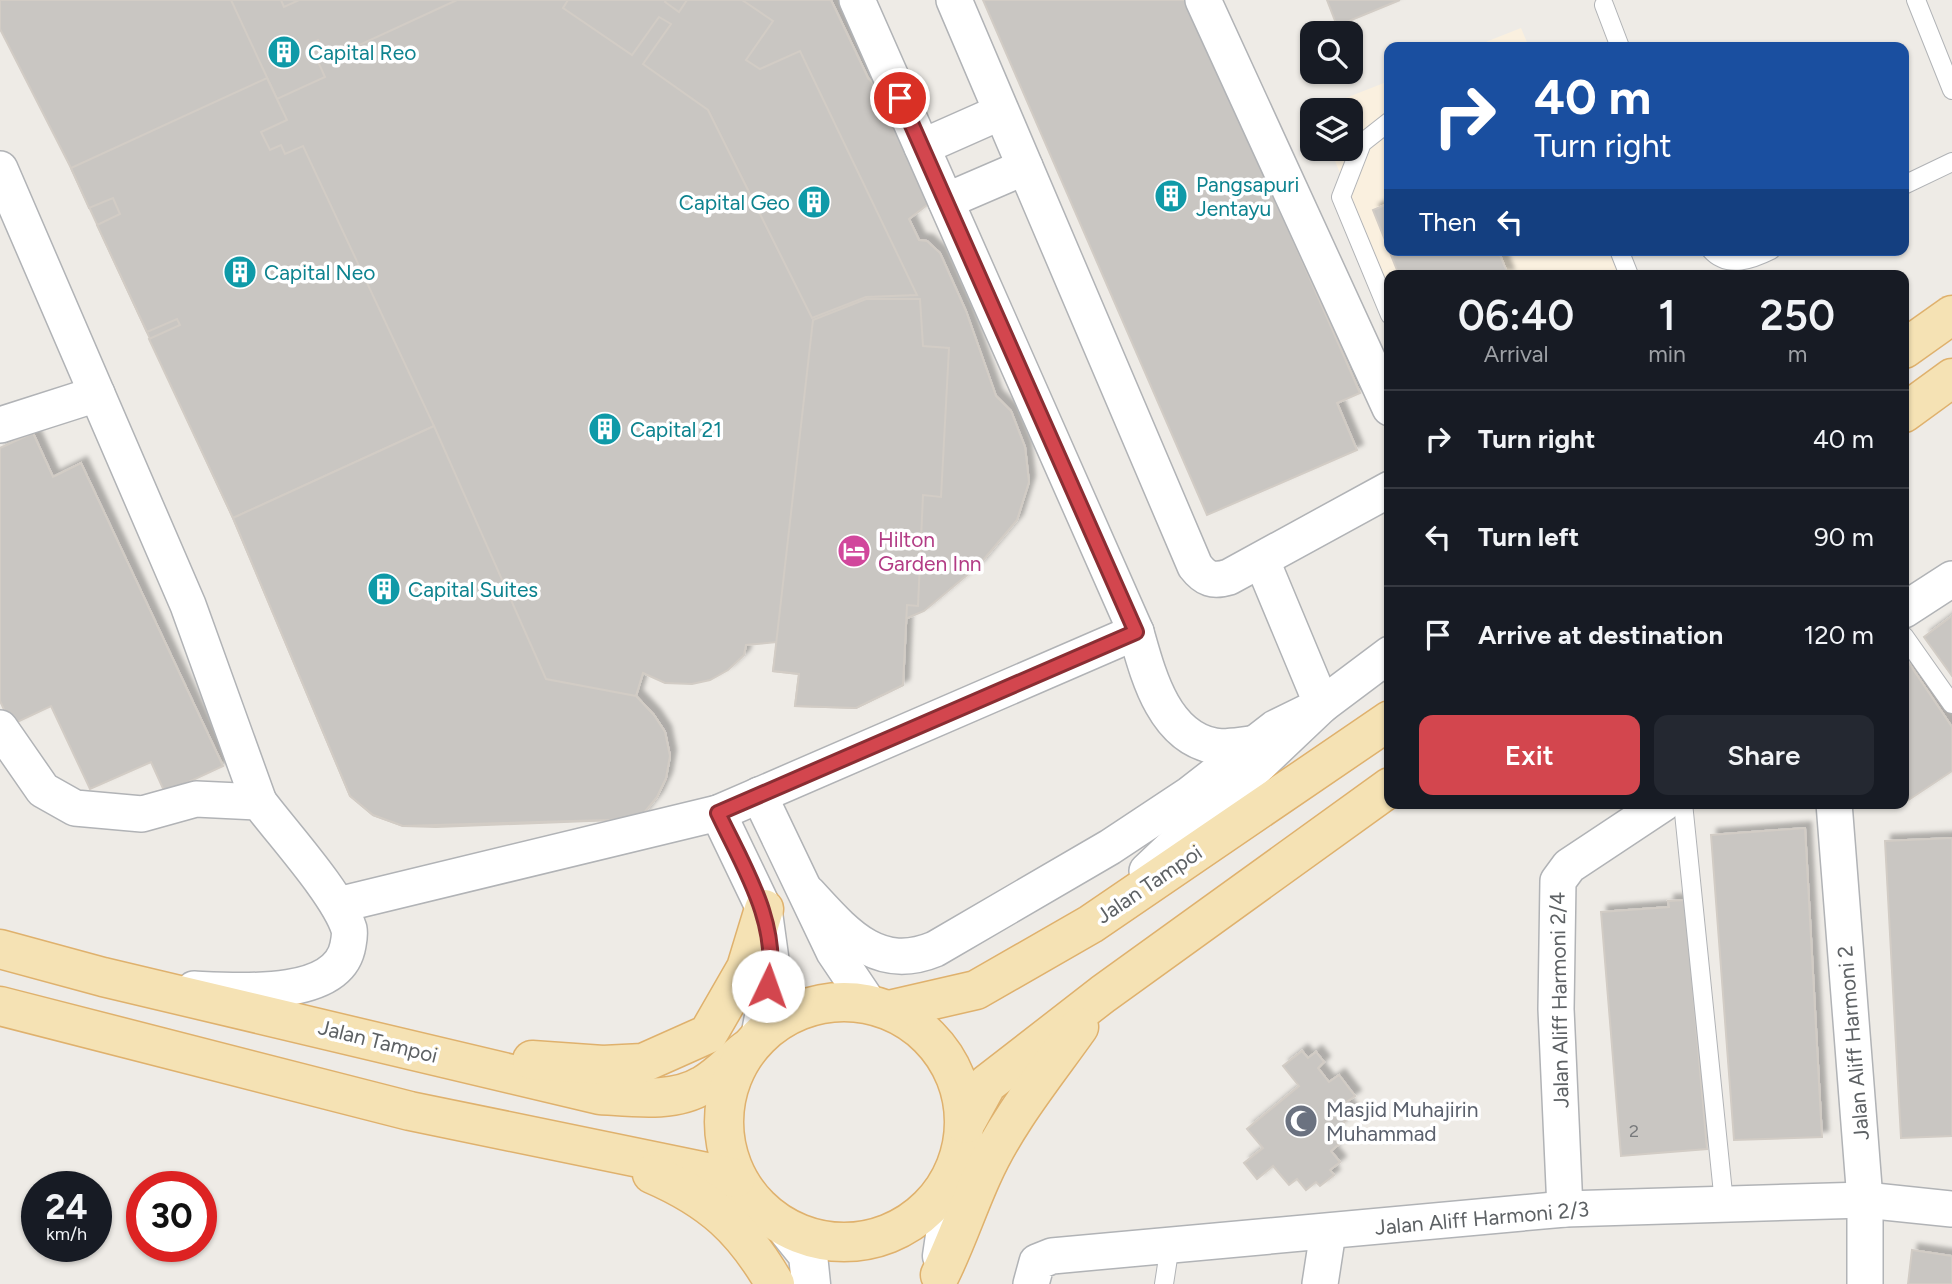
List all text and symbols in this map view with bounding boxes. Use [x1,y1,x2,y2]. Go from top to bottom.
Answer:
map controls [1300,21,1363,161]
button: search [1300,21,1363,84]
building icon: Capital Reo [265,33,303,71]
place label: Capital Reo [308,40,416,65]
text: 40 m [1534,67,1651,126]
pin [870,68,930,128]
icon: right [1419,70,1510,161]
icon: arrive [881,79,919,117]
button: layers [1300,98,1363,161]
text: Turn right [1534,127,1672,165]
place label: Pangsapuri Jentayu [1196,172,1299,221]
building icon: Pangsapuri Jentayu [1152,177,1190,215]
building icon: Capital Geo [795,183,833,221]
place label: Capital Geo [679,190,790,215]
icon: left [1491,203,1529,241]
text: Then [1419,206,1477,238]
building icon: Capital Neo [221,253,259,291]
place label: Capital Neo [264,260,375,285]
text: 06:40 [1458,290,1574,341]
text: 1 [1658,290,1676,341]
text: 250 [1760,290,1835,341]
text: Arrival [1484,340,1549,368]
text: min [1648,340,1686,368]
text: m [1788,340,1807,368]
building icon: Capital 21 [586,410,624,448]
place label: Capital 21 [630,417,722,442]
icon: right [1419,420,1457,458]
text: Turn right [1478,423,1595,455]
text: 40 m [1813,423,1874,455]
icon: left [1419,518,1457,556]
text: Turn left [1478,521,1579,553]
text: 90 m [1814,521,1874,553]
place label: Hilton Garden Inn [878,527,982,576]
hotel icon: Hilton Garden Inn [835,532,873,570]
building icon: Capital Suites [365,570,403,608]
place label: Capital Suites [408,577,538,602]
icon: arrive [1419,616,1457,654]
text: Arrive at destination [1478,619,1723,651]
text: 120 m [1804,619,1874,651]
button: Exit [1419,715,1640,795]
button: Share [1654,715,1874,795]
street label: Jalan Tampoi [1091,839,1207,929]
street label: Jalan Aliff Harmoni 2/4 [1545,892,1573,1108]
street label: Jalan Aliff Harmoni 2 [1832,945,1874,1141]
position arrow [731,949,805,1023]
street label: Jalan Tampoi [316,1014,440,1068]
place label: Masjid Muhajirin Muhammad [1326,1097,1478,1146]
mosque icon: Masjid Muhajirin Muhammad [1282,1102,1320,1140]
house number: 2 [1629,1120,1639,1142]
speed limit sign: 30 [126,1171,217,1262]
text: 24 [45,1186,88,1228]
street label: Jalan Aliff Harmoni 2/3 [1374,1196,1590,1240]
text: km/h [46,1223,87,1245]

